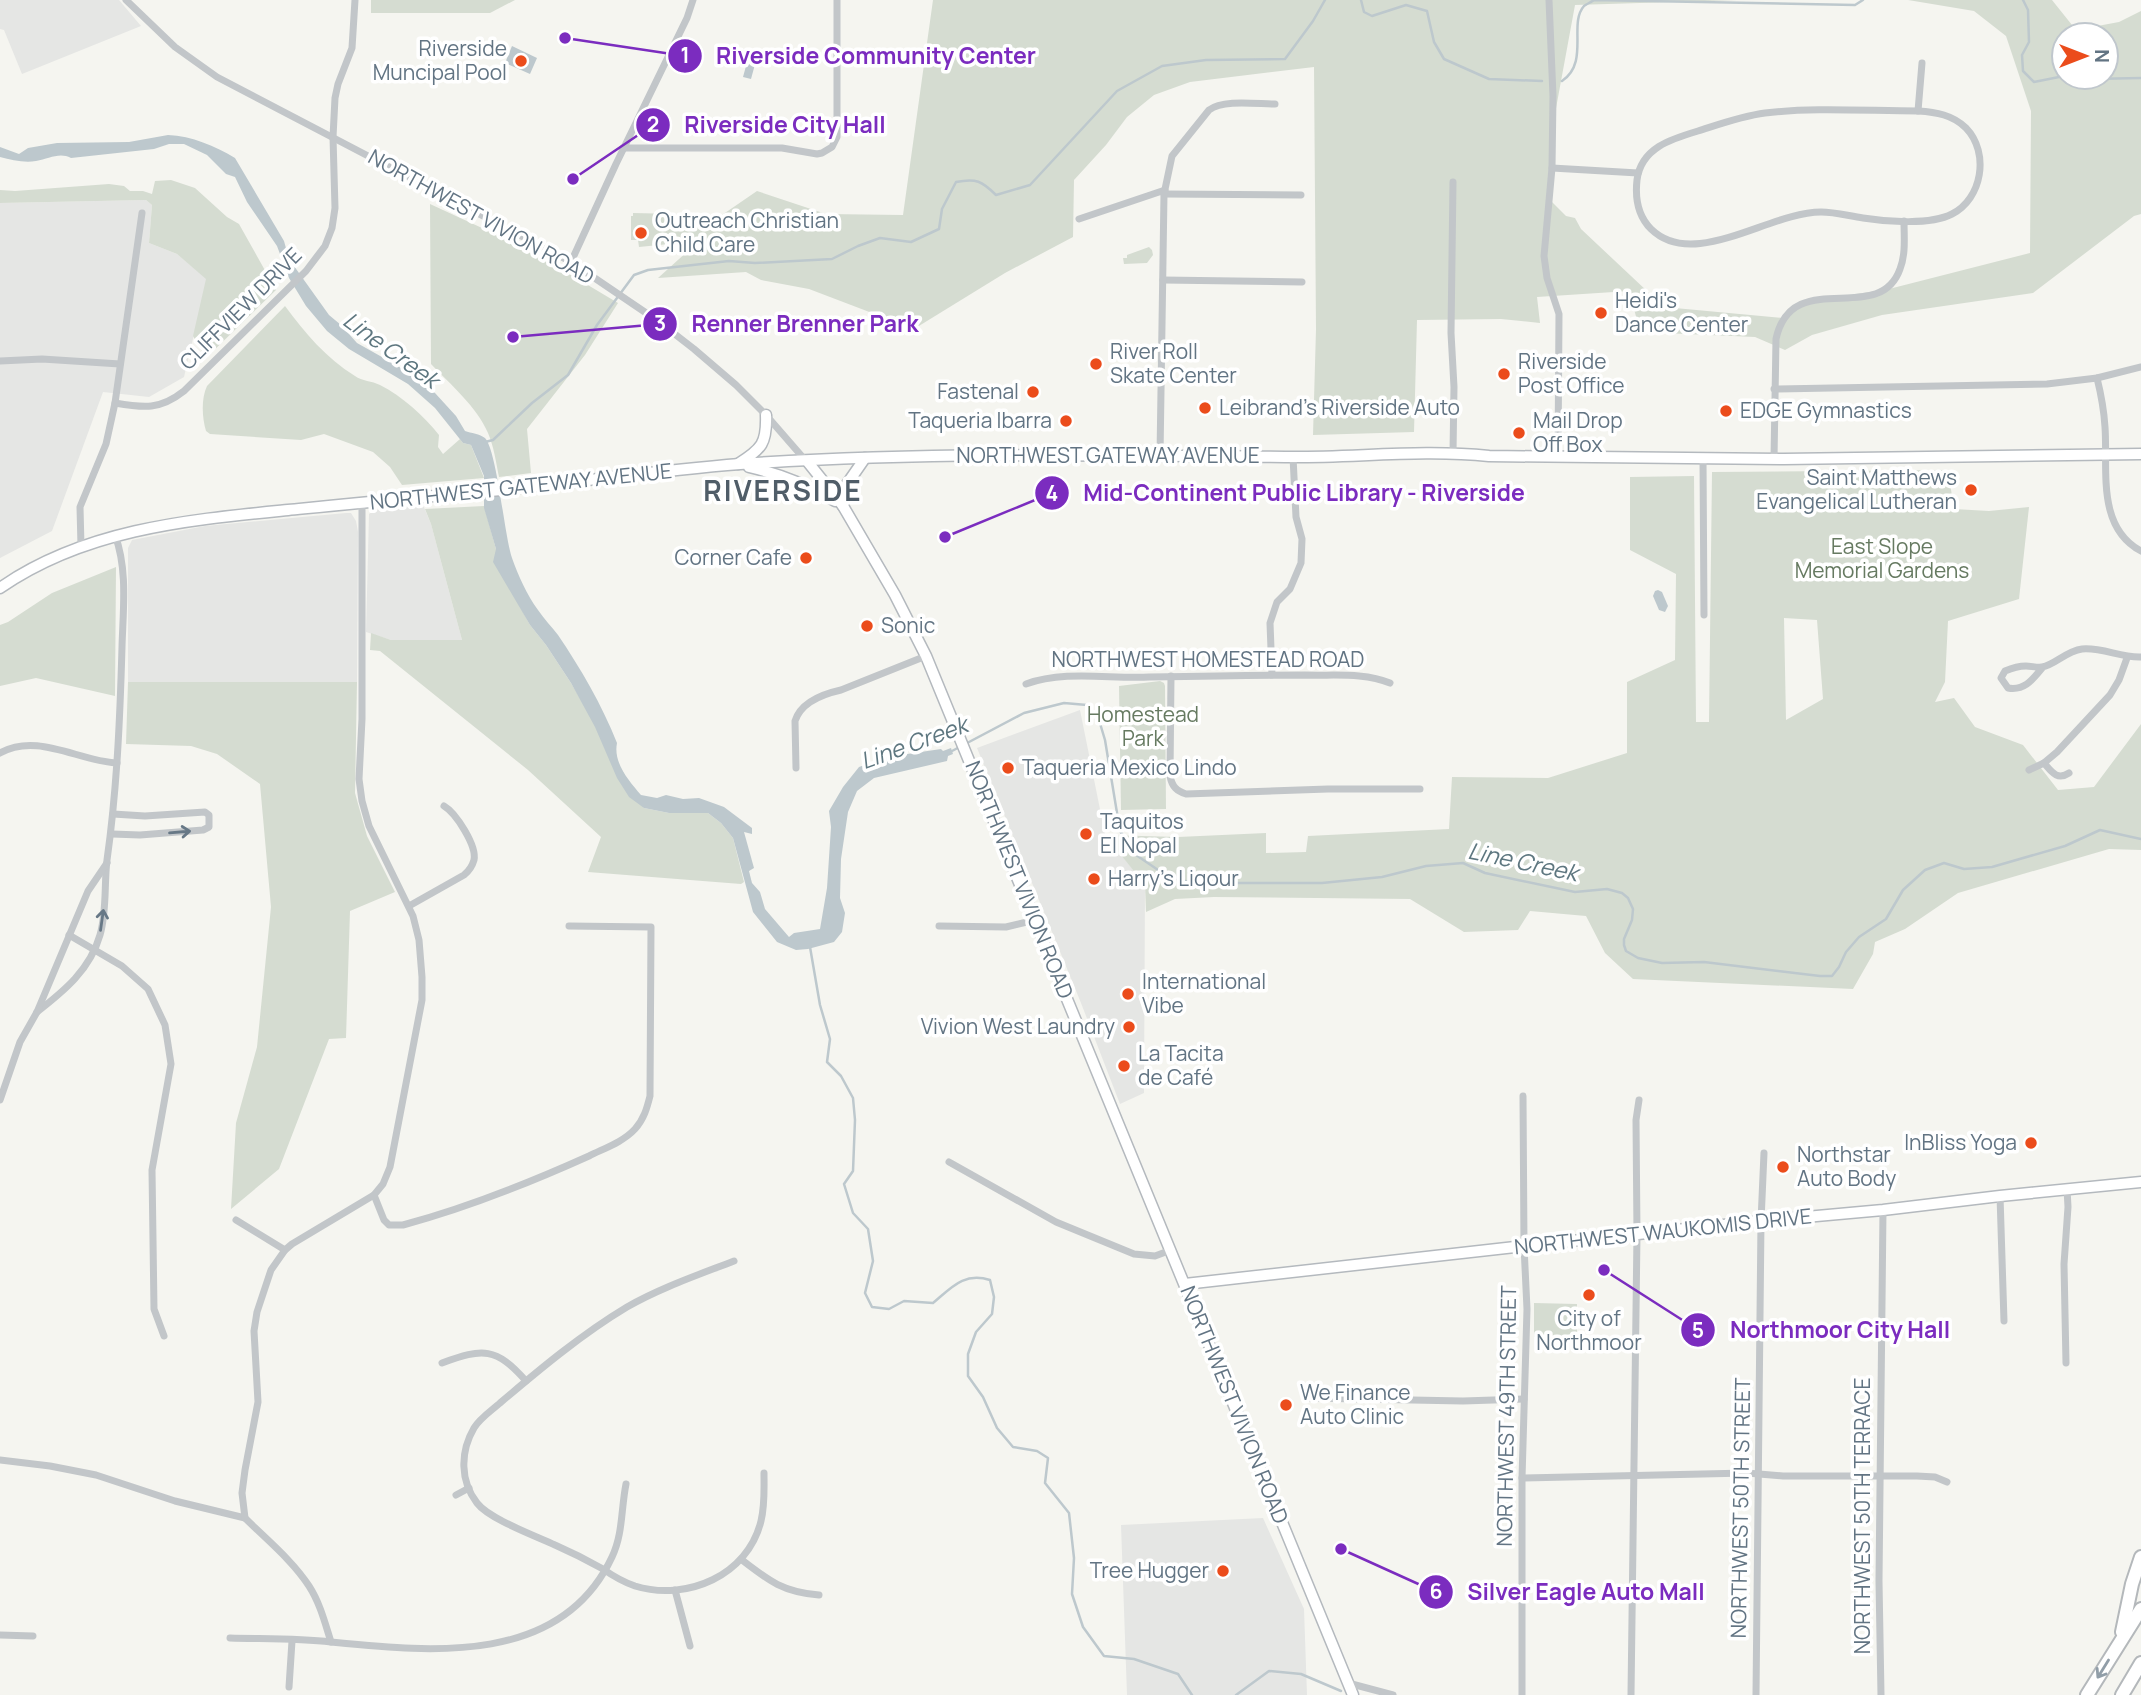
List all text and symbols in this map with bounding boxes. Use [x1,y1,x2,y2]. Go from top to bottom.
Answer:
north arrow [2050,21,2120,91]
place label: Riverside Muncipal Pool [373,34,507,86]
callout: Riverside Community Center [667,34,1050,78]
text: Riverside Community Center [716,39,1036,71]
text: 1 [680,41,690,69]
text: N [2089,49,2115,63]
marker: Riverside Muncipal Pool [513,53,529,69]
callout: Riverside City Hall [636,103,900,147]
text: Riverside City Hall [684,108,886,140]
text: 2 [647,110,659,138]
street label: NORTHWEST VIVION ROAD [364,142,599,290]
place label: Outreach Christian Child Care [655,206,839,258]
marker: Outreach Christian Child Care [633,225,649,241]
street label: CLIFFVIEW DRIVE [173,241,307,375]
place label: Heidi's Dance Center [1615,286,1749,338]
callout: Renner Brenner Park [643,302,933,346]
water label: Line Creek [337,303,449,397]
marker: Heidi's Dance Center [1593,305,1609,321]
text: Renner Brenner Park [691,307,919,339]
text: 3 [654,309,666,337]
place label: River Roll Skate Center [1110,337,1237,389]
place label: Riverside Post Office [1518,347,1624,399]
marker: River Roll Skate Center [1088,356,1104,372]
marker: Riverside Post Office [1496,366,1512,382]
place label: Fastenal [937,377,1019,405]
marker: Fastenal [1025,384,1041,400]
place label: Leibrand's Riverside Auto [1219,393,1460,421]
place label: EDGE Gymnastics [1740,396,1912,424]
marker: Leibrand's Riverside Auto [1197,400,1213,416]
marker: EDGE Gymnastics [1718,403,1734,419]
place label: Taqueria Ibarra [908,406,1052,434]
place label: Mail Drop Off Box [1533,406,1623,458]
marker: Taqueria Ibarra [1058,413,1074,429]
marker: Mail Drop Off Box [1511,425,1527,441]
street label: NORTHWEST GATEWAY AVENUE [956,441,1260,469]
street label: NORTHWEST GATEWAY AVENUE [368,456,673,516]
place label: Saint Matthews Evangelical Lutheran [1756,463,1957,515]
district label: RIVERSIDE [703,471,863,509]
callout: Mid-Continent Public Library - Riverside [1035,471,1539,515]
text: Mid-Continent Public Library - Riverside [1083,476,1525,508]
text: 4 [1046,479,1058,507]
marker: Saint Matthews Evangelical Lutheran [1963,482,1979,498]
park label: East Slope Memorial Gardens [1795,532,1969,584]
place label: Corner Cafe [675,543,792,571]
marker: Corner Cafe [798,550,814,566]
place label: Sonic [881,611,935,639]
marker: Sonic [859,618,875,634]
street label: NORTHWEST HOMESTEAD ROAD [1052,645,1364,673]
park label: Homestead Park [1087,700,1199,752]
water label: Line Creek [856,707,975,776]
place label: Taqueria Mexico Lindo [1022,753,1237,781]
street label: NORTHWEST VIVION ROAD [959,757,1081,1003]
marker: Taqueria Mexico Lindo [1000,760,1016,776]
place label: Taquitos El Nopal [1100,807,1184,859]
one-way arrow [168,825,191,838]
marker: Taquitos El Nopal [1078,826,1094,842]
water label: Line Creek [1465,834,1585,889]
place label: Harry's Liqour [1108,864,1239,892]
marker: Harry's Liqour [1086,871,1102,887]
one-way arrow [96,909,109,932]
place label: International Vibe [1142,967,1266,1019]
marker: International Vibe [1120,986,1136,1002]
place label: Vivion West Laundry [921,1012,1115,1040]
marker: Vivion West Laundry [1121,1019,1137,1035]
place label: La Tacita de Café [1138,1039,1224,1091]
marker: La Tacita de Café [1116,1058,1132,1074]
place label: InBliss Yoga [1904,1128,2017,1156]
marker: InBliss Yoga [2023,1135,2039,1151]
place label: Northstar Auto Body [1797,1140,1896,1192]
marker: Northstar Auto Body [1775,1159,1791,1175]
street label: NORTHWEST WAUKOMIS DRIVE [1513,1201,1813,1261]
street label: NORTHWEST VIVION ROAD [1174,1282,1296,1528]
street label: NORTHWEST 49TH STREET [1490,1285,1522,1547]
marker: City of Northmoor [1581,1287,1597,1303]
place label: City of Northmoor [1536,1304,1642,1356]
callout: Northmoor City Hall [1680,1308,1964,1352]
text: Northmoor City Hall [1730,1313,1950,1345]
text: 5 [1692,1316,1704,1344]
street label: NORTHWEST 50TH STREET [1724,1377,1756,1639]
place label: We Finance Auto Clinic [1300,1378,1410,1430]
street label: NORTHWEST 50TH TERRACE [1848,1378,1876,1654]
marker: We Finance Auto Clinic [1278,1397,1294,1413]
place label: Tree Hugger [1090,1556,1209,1584]
marker: Tree Hugger [1215,1563,1231,1579]
callout: Silver Eagle Auto Mall [1418,1570,1719,1614]
text: Silver Eagle Auto Mall [1467,1575,1705,1607]
text: 6 [1429,1577,1443,1605]
one-way arrow [2096,1658,2110,1678]

